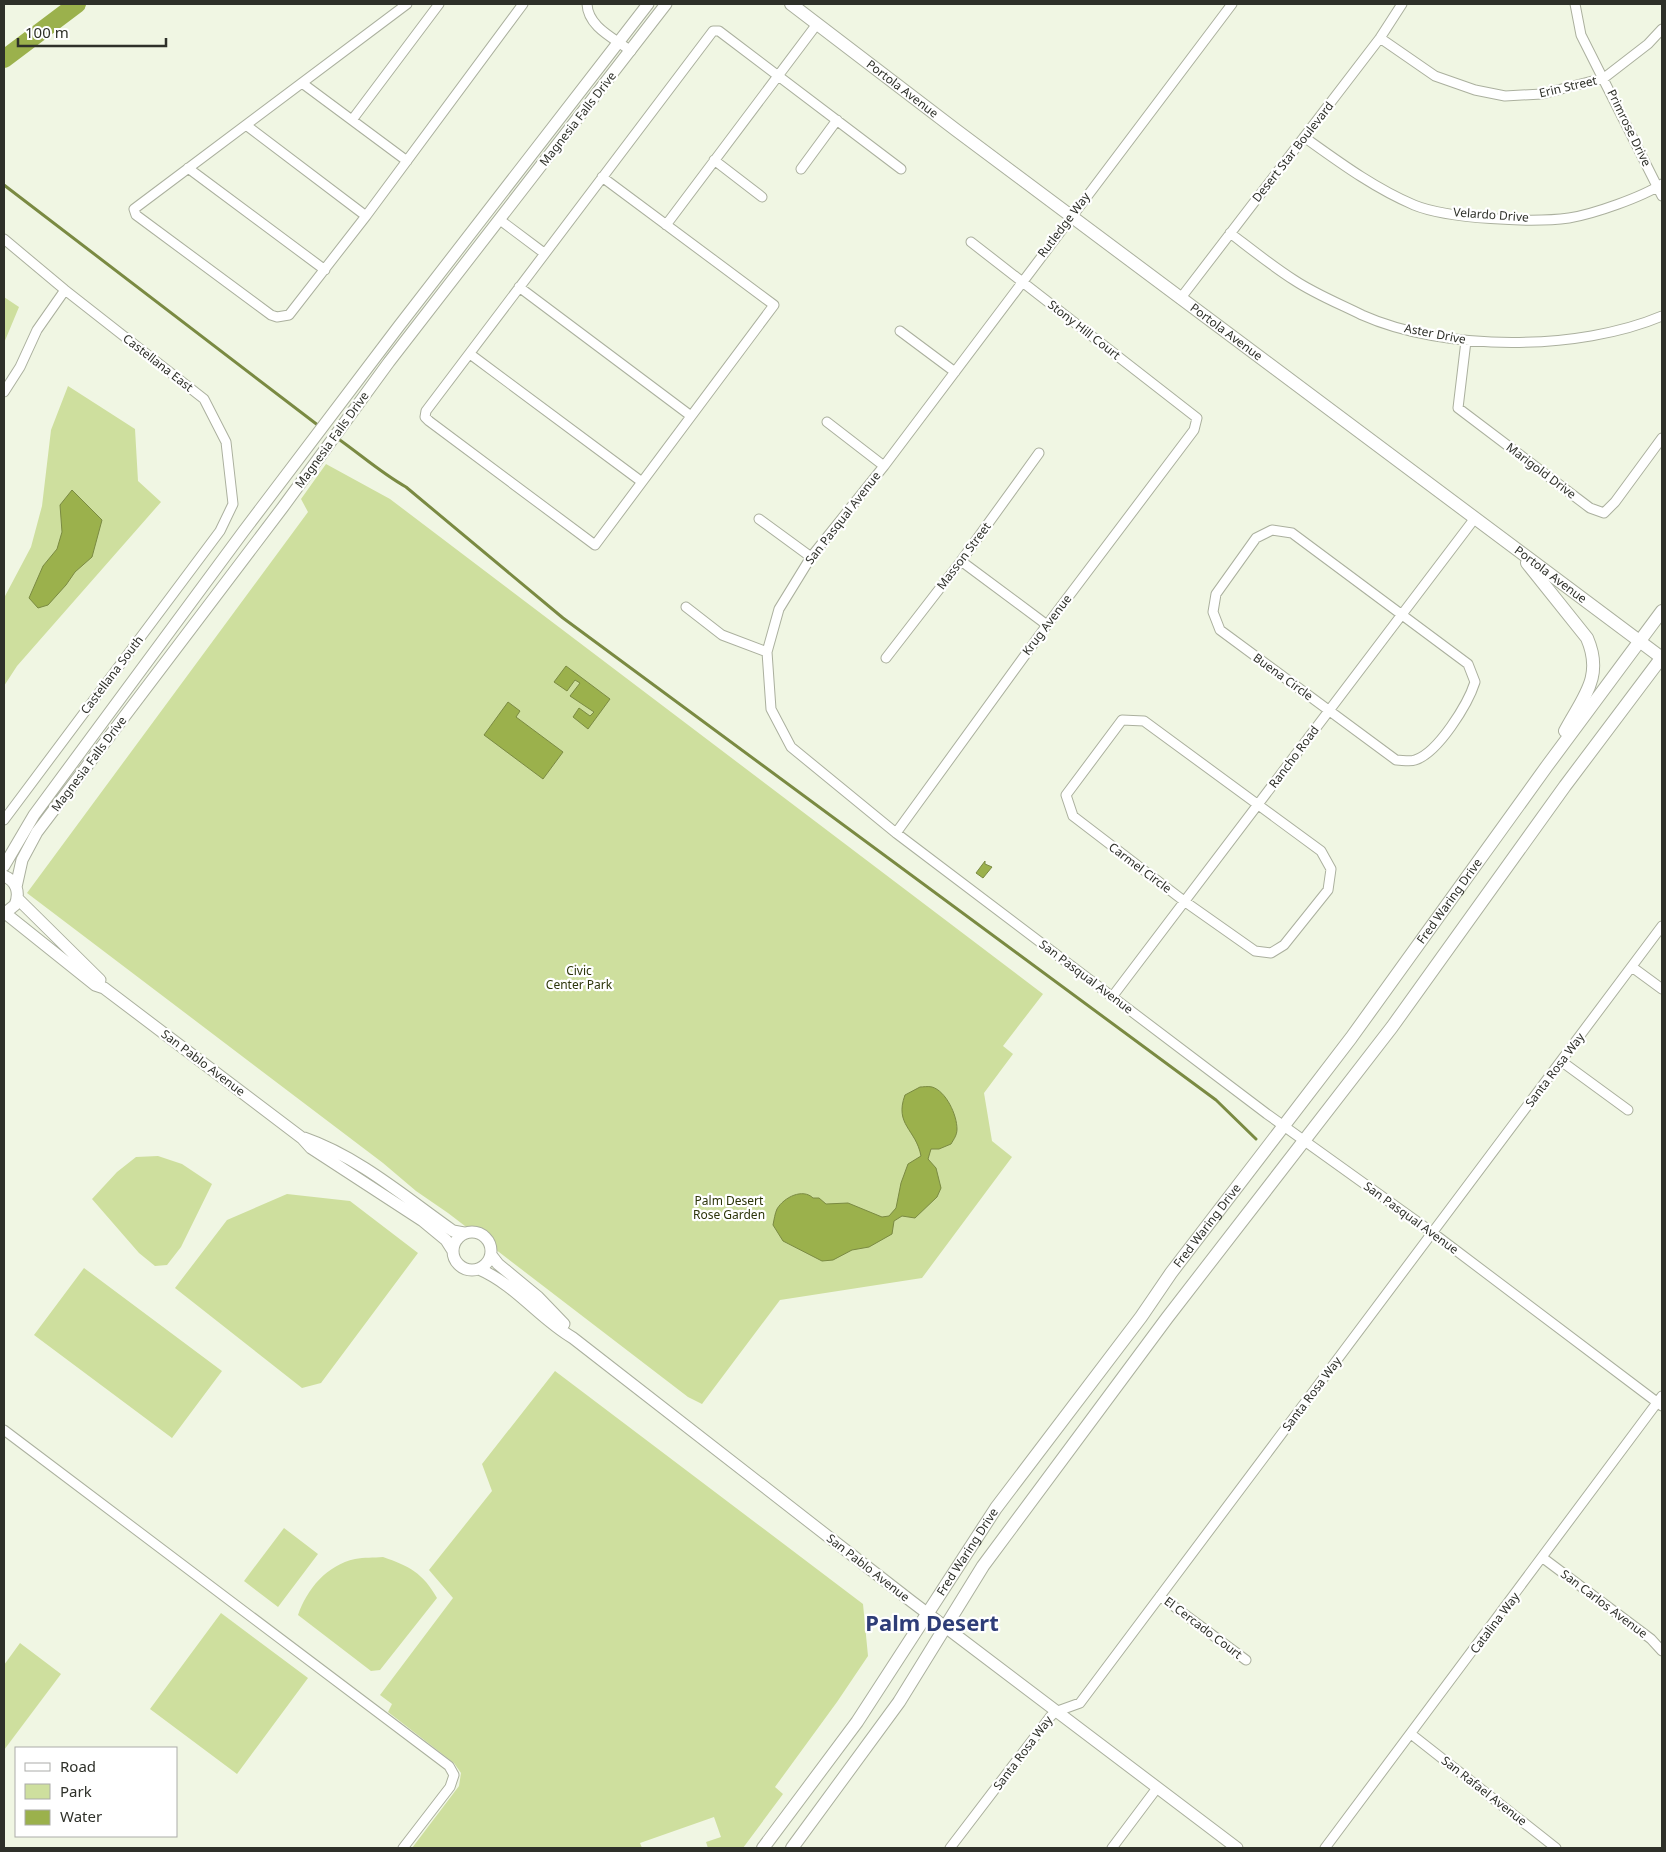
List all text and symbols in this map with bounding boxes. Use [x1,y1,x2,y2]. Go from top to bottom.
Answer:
scale bar [18,15,165,47]
text: 100 m [25,22,69,42]
street label: Portola Avenue [863,56,942,122]
street label: Magnesia Falls Drive [535,68,620,169]
street label: Erin Street [1537,71,1599,101]
street label: Primrose Drive [1603,86,1656,169]
street label: Desert Star Boulevard [1248,98,1337,205]
street label: Rutledge Way [1033,188,1094,261]
street label: Velardo Drive [1453,203,1530,226]
street label: Stony Hill Court [1045,296,1125,364]
street label: Portola Avenue [1187,299,1266,364]
street label: Aster Drive [1403,319,1468,348]
street label: Castellana East [120,330,197,396]
street label: Magnesia Falls Drive [291,388,373,491]
street label: Marigold Drive [1503,439,1580,503]
street label: San Pasqual Avenue [801,468,884,568]
street label: Masson Street [933,518,995,593]
street label: Portola Avenue [1511,542,1591,607]
street label: Krug Avenue [1018,590,1075,659]
street label: Castellana South [76,632,147,718]
street label: Buena Circle [1250,649,1317,704]
street label: Magnesia Falls Drive [47,712,130,815]
street label: Rancho Road [1265,722,1323,791]
street label: Carmel Circle [1105,838,1175,897]
street label: Fred Waring Drive [1413,855,1486,947]
street label: San Pasqual Avenue [1036,936,1137,1018]
park label: Civic Center Park [546,962,613,993]
street label: San Pablo Avenue [158,1025,249,1100]
street label: Santa Rosa Way [1521,1028,1589,1110]
street label: San Pasqual Avenue [1360,1177,1462,1258]
street label: Fred Waring Drive [1169,1180,1245,1271]
park label: Palm Desert Rose Garden [693,1192,765,1223]
street label: Santa Rosa Way [1278,1352,1346,1434]
street label: Fred Waring Drive [932,1504,1002,1599]
street label: San Pablo Avenue [823,1530,913,1605]
street label: San Carlos Avenue [1557,1565,1651,1642]
street label: Catalina Way [1466,1588,1524,1657]
street label: El Cercado Court [1161,1593,1246,1663]
district label: Palm Desert [865,1607,999,1637]
street label: Santa Rosa Way [989,1711,1057,1793]
legend [15,1747,178,1837]
street label: San Rafael Avenue [1438,1752,1531,1829]
text: Road [60,1756,96,1776]
text: Park [60,1781,92,1801]
text: Water [60,1806,102,1826]

